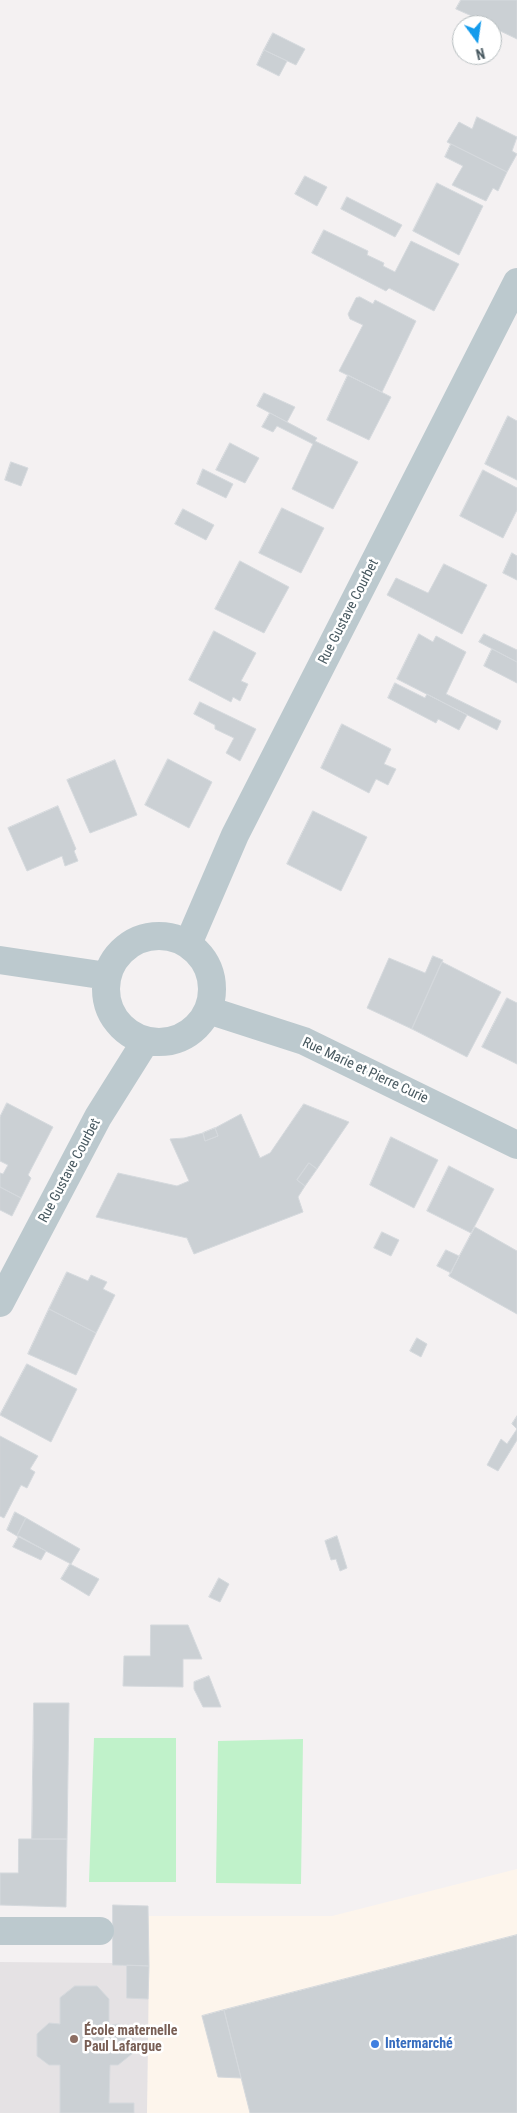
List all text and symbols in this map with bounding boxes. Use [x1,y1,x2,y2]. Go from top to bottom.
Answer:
north arrow [452,15,502,65]
text: N [474,45,486,62]
street label: Rue Gustave Courbet [315,557,383,667]
street label: Rue Marie et Pierre Curie [299,1034,431,1108]
street label: Rue Gustave Courbet [35,1116,105,1226]
place label: École maternelle Paul Lafargue [84,2023,178,2056]
marker: École maternelle Paul Lafargue [68,2033,80,2045]
place label: Intermarché [385,2036,453,2052]
marker: Intermarché [369,2038,381,2050]

